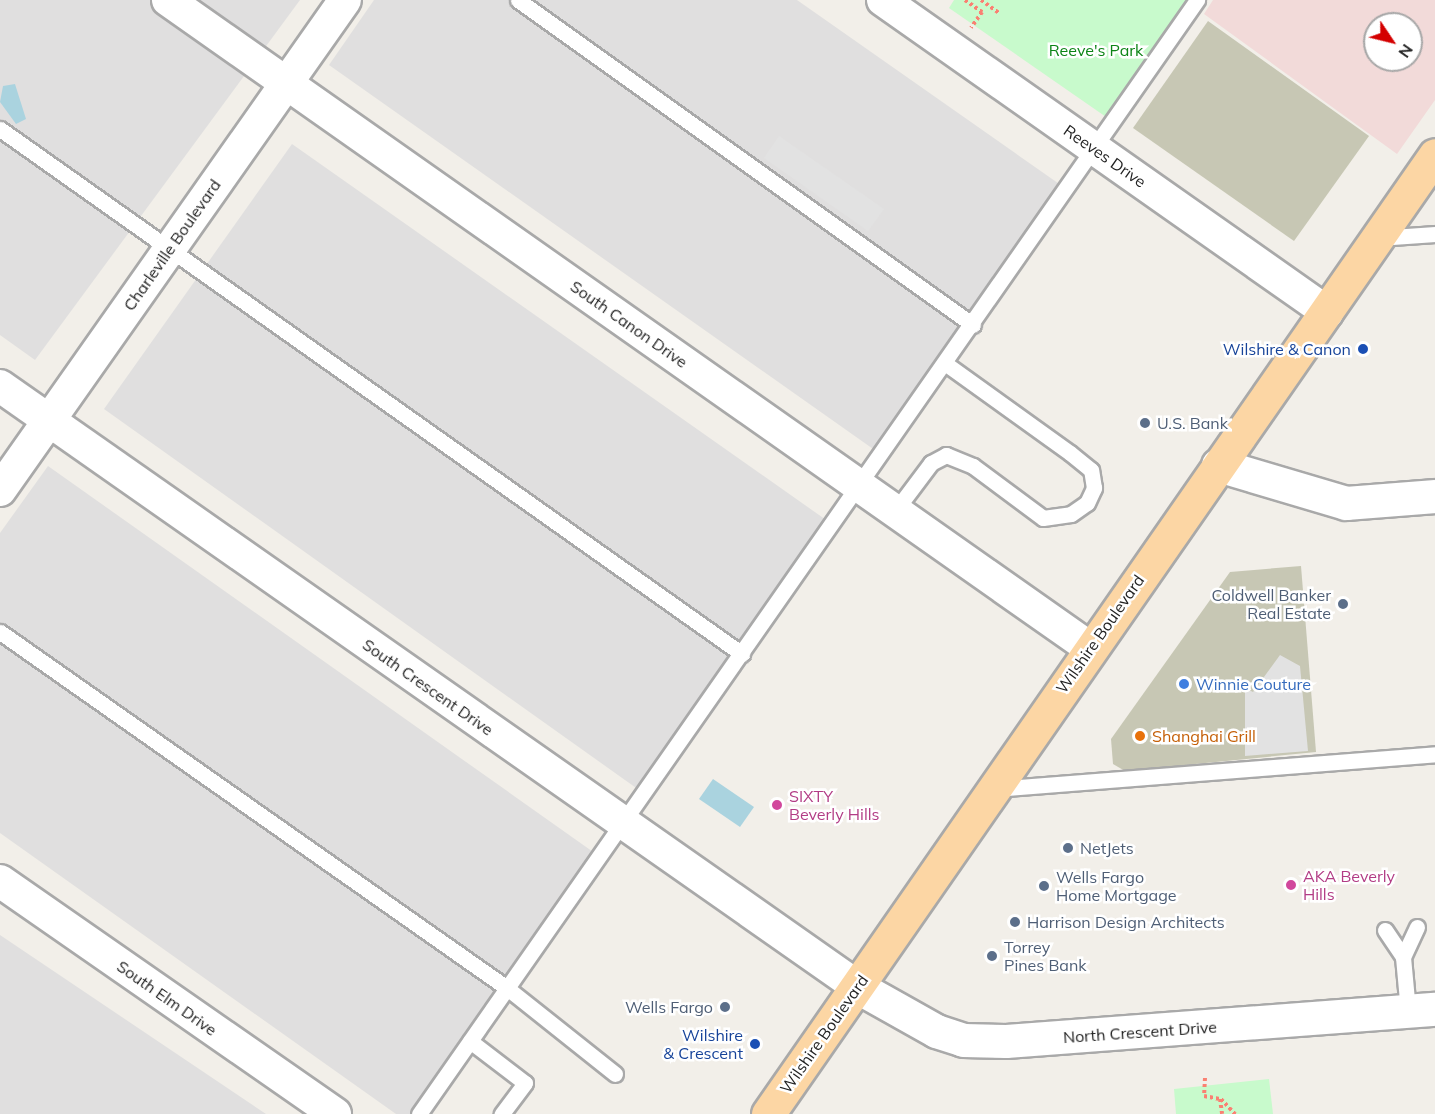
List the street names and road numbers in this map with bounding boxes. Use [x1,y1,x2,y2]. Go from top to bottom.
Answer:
street label: Reeves Drive [1060,121,1150,191]
street label: Charleville Boulevard [119,176,225,314]
street label: South Canon Drive [567,276,691,372]
street label: Wilshire Boulevard [1052,571,1148,697]
street label: South Crescent Drive [359,635,497,739]
street label: South Elm Drive [113,956,221,1040]
street label: Wilshire Boulevard [776,971,872,1097]
street label: North Crescent Drive [1063,1017,1217,1047]

